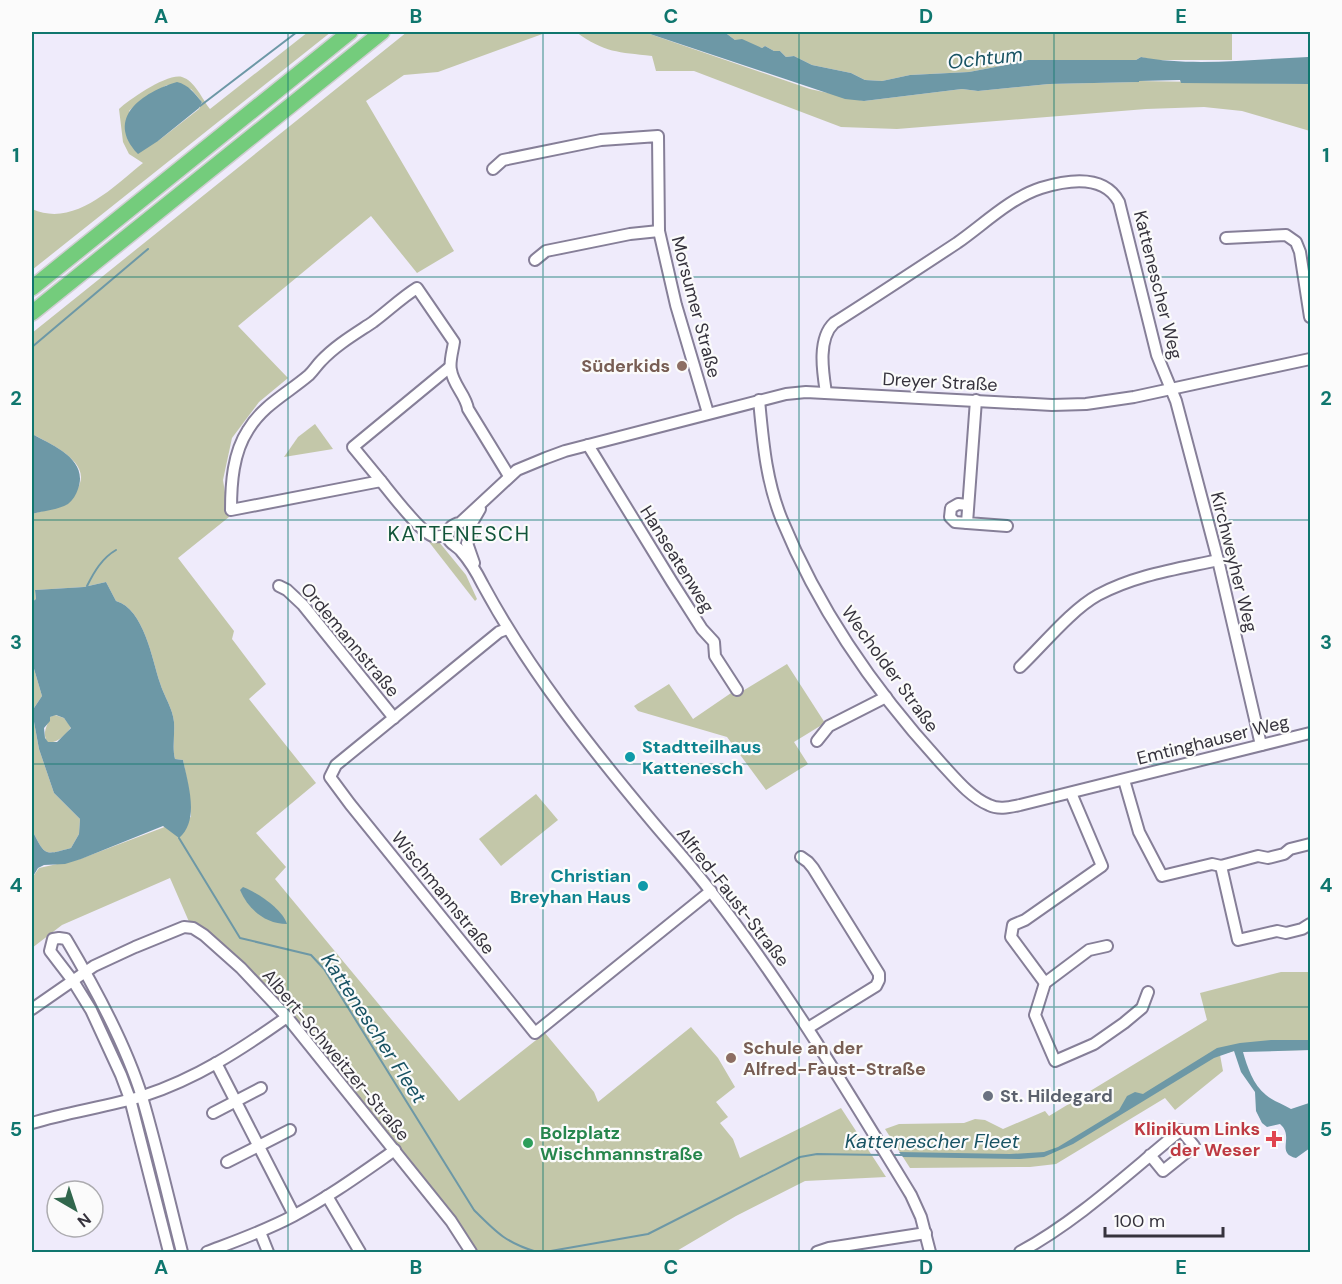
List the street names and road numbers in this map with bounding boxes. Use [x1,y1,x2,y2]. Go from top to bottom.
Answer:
street label: Kattenescher Weg [1128,208,1188,362]
street label: Morsumer Straße [666,234,726,380]
street label: Dreyer Straße [882,367,998,397]
street label: Kirchweyher Weg [1205,489,1263,635]
street label: Hanseatenweg [634,501,720,617]
street label: Ordemannstraße [295,578,405,702]
street label: Wecholder Straße [836,601,944,737]
street label: Emtinghauser Weg [1134,710,1292,770]
street label: Alfred-Faust-Straße [671,823,795,971]
street label: Wischmannstraße [386,826,500,960]
street label: Albert-Schweitzer-Straße [257,964,415,1146]

